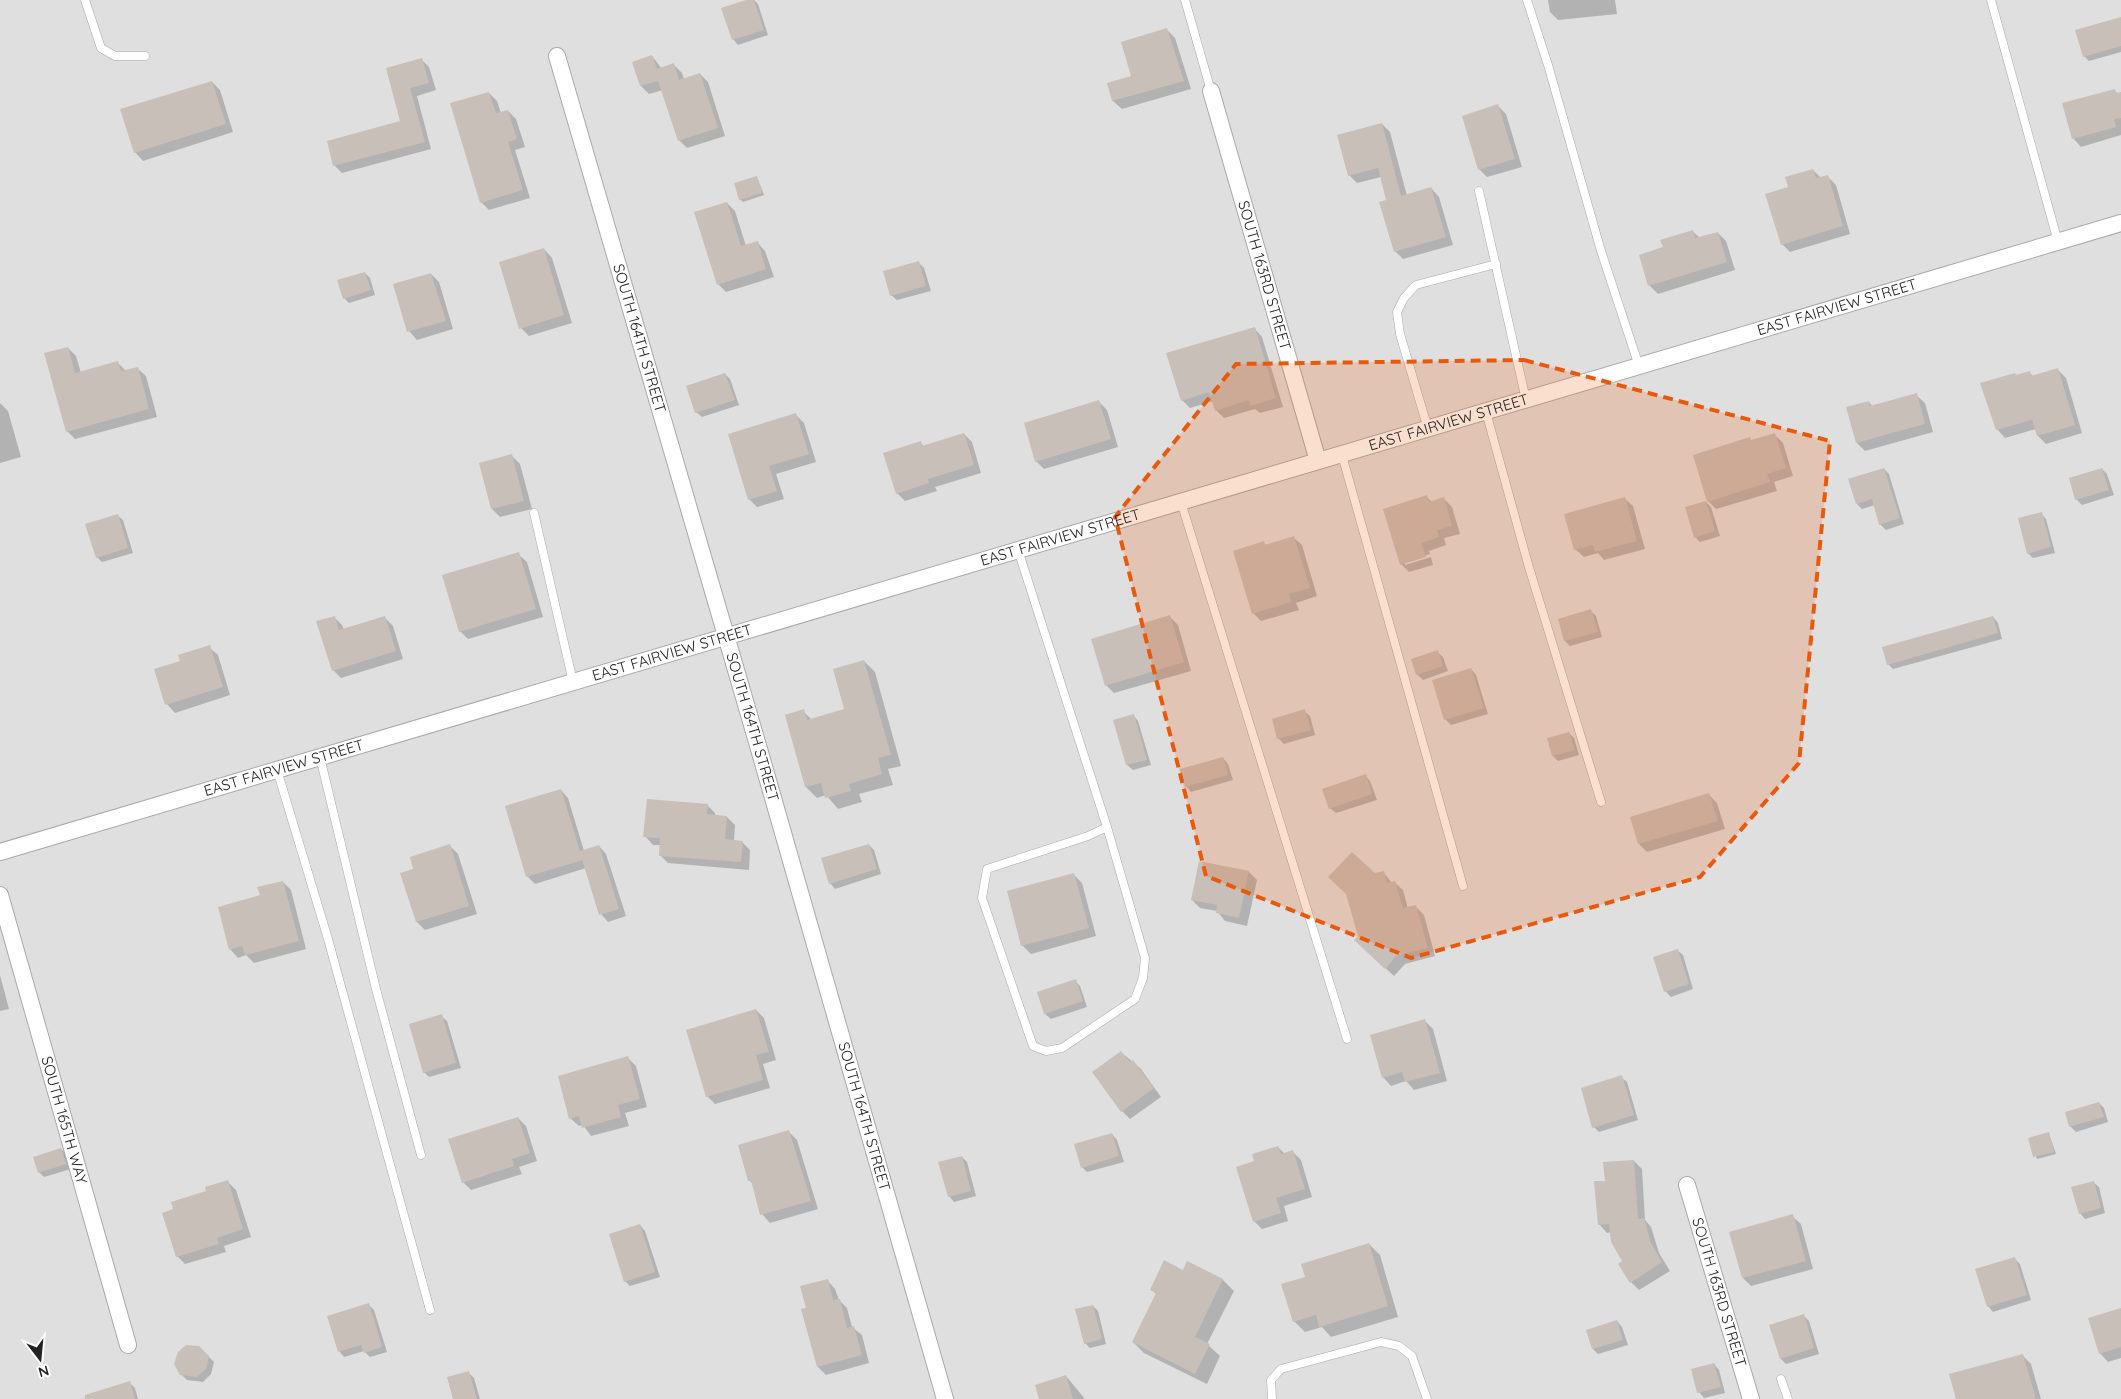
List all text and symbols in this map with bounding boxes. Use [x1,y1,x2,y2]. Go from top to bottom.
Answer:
street label: SOUTH 163RD STREET [1234,198,1295,352]
street label: SOUTH 164TH STREET [609,262,670,415]
street label: EAST FAIRVIEW STREET [1755,274,1919,339]
street label: EAST FAIRVIEW STREET [1366,389,1531,455]
street label: EAST FAIRVIEW STREET [978,504,1142,570]
street label: EAST FAIRVIEW STREET [590,620,754,685]
street label: SOUTH 164TH STREET [722,650,784,804]
street label: EAST FAIRVIEW STREET [201,735,366,800]
street label: SOUTH 164TH STREET [834,1040,895,1193]
street label: SOUTH 165TH WAY [37,1054,92,1187]
street label: SOUTH 163RD STREET [1688,1215,1751,1369]
north arrow [15,1334,65,1384]
text: N [36,1361,51,1382]

